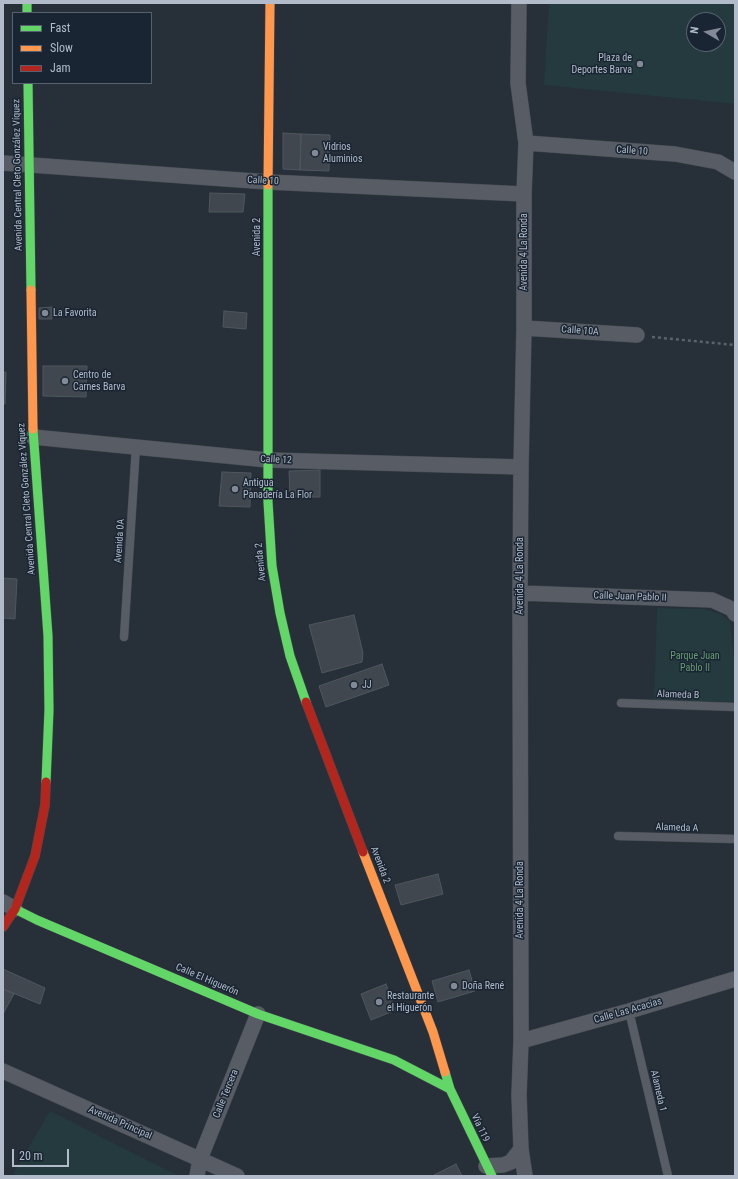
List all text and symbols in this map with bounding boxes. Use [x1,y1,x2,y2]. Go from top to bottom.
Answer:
legend [12,12,152,84]
north arrow [686,12,726,52]
text: Fast [50,21,70,35]
text: N [688,26,702,35]
text: Slow [50,41,73,55]
place label: Plaza de Deportes Barva [571,52,632,76]
marker: Plaza de Deportes Barva [635,59,645,69]
text: Jam [50,61,71,75]
street label: Avenida Central Cleto González Víquez [11,99,25,251]
place label: Vidrios Aluminios [323,141,362,164]
street label: Calle 10 [616,144,648,158]
marker: Vidrios Aluminios [310,148,320,158]
street label: Calle 10 [247,174,279,188]
street label: Avenida 4 La Ronda [518,213,530,291]
street label: Avenida 2 [251,218,263,256]
place label: La Favorita [53,307,97,319]
marker: La Favorita [40,308,50,318]
street label: Calle 10A [561,324,599,338]
place label: Centro de Carnes Barva [73,369,125,392]
marker: Centro de Carnes Barva [60,376,70,386]
street label: Avenida Central Cleto González Víquez [16,423,38,575]
street label: Calle 12 [260,453,292,467]
place label: Antigua Panadería La Flor [243,477,312,500]
marker: Antigua Panadería La Flor [230,484,240,494]
street label: Avenida 0A [112,518,128,564]
street label: Avenida 4 La Ronda [514,537,526,615]
street label: Avenida 2 [253,542,269,582]
street label: Calle Juan Pablo II [593,590,667,604]
park label: Parque Juan Pablo II [670,650,720,674]
place label: JJ [362,679,372,691]
marker: JJ [349,680,359,690]
street label: Alameda B [657,688,699,702]
street label: Alameda A [655,821,699,835]
street label: Avenida 2 [367,845,393,885]
street label: Avenida 4 La Ronda [514,861,526,939]
street label: Calle El Higuerón [174,961,240,999]
place label: Doña René [462,980,504,992]
marker: Doña René [449,981,459,991]
place label: Restaurante el Higuerón [387,990,434,1014]
street label: Calle Las Acacias [593,996,663,1026]
marker: Restaurante el Higuerón [374,997,384,1007]
street label: Calle Tercera [211,1068,241,1120]
street label: Alameda 1 [647,1069,669,1113]
street label: Avenida Principal [86,1104,154,1142]
street label: Vía 119 [468,1112,492,1144]
scale bar [14,1141,71,1167]
text: 20 m [19,1149,43,1163]

